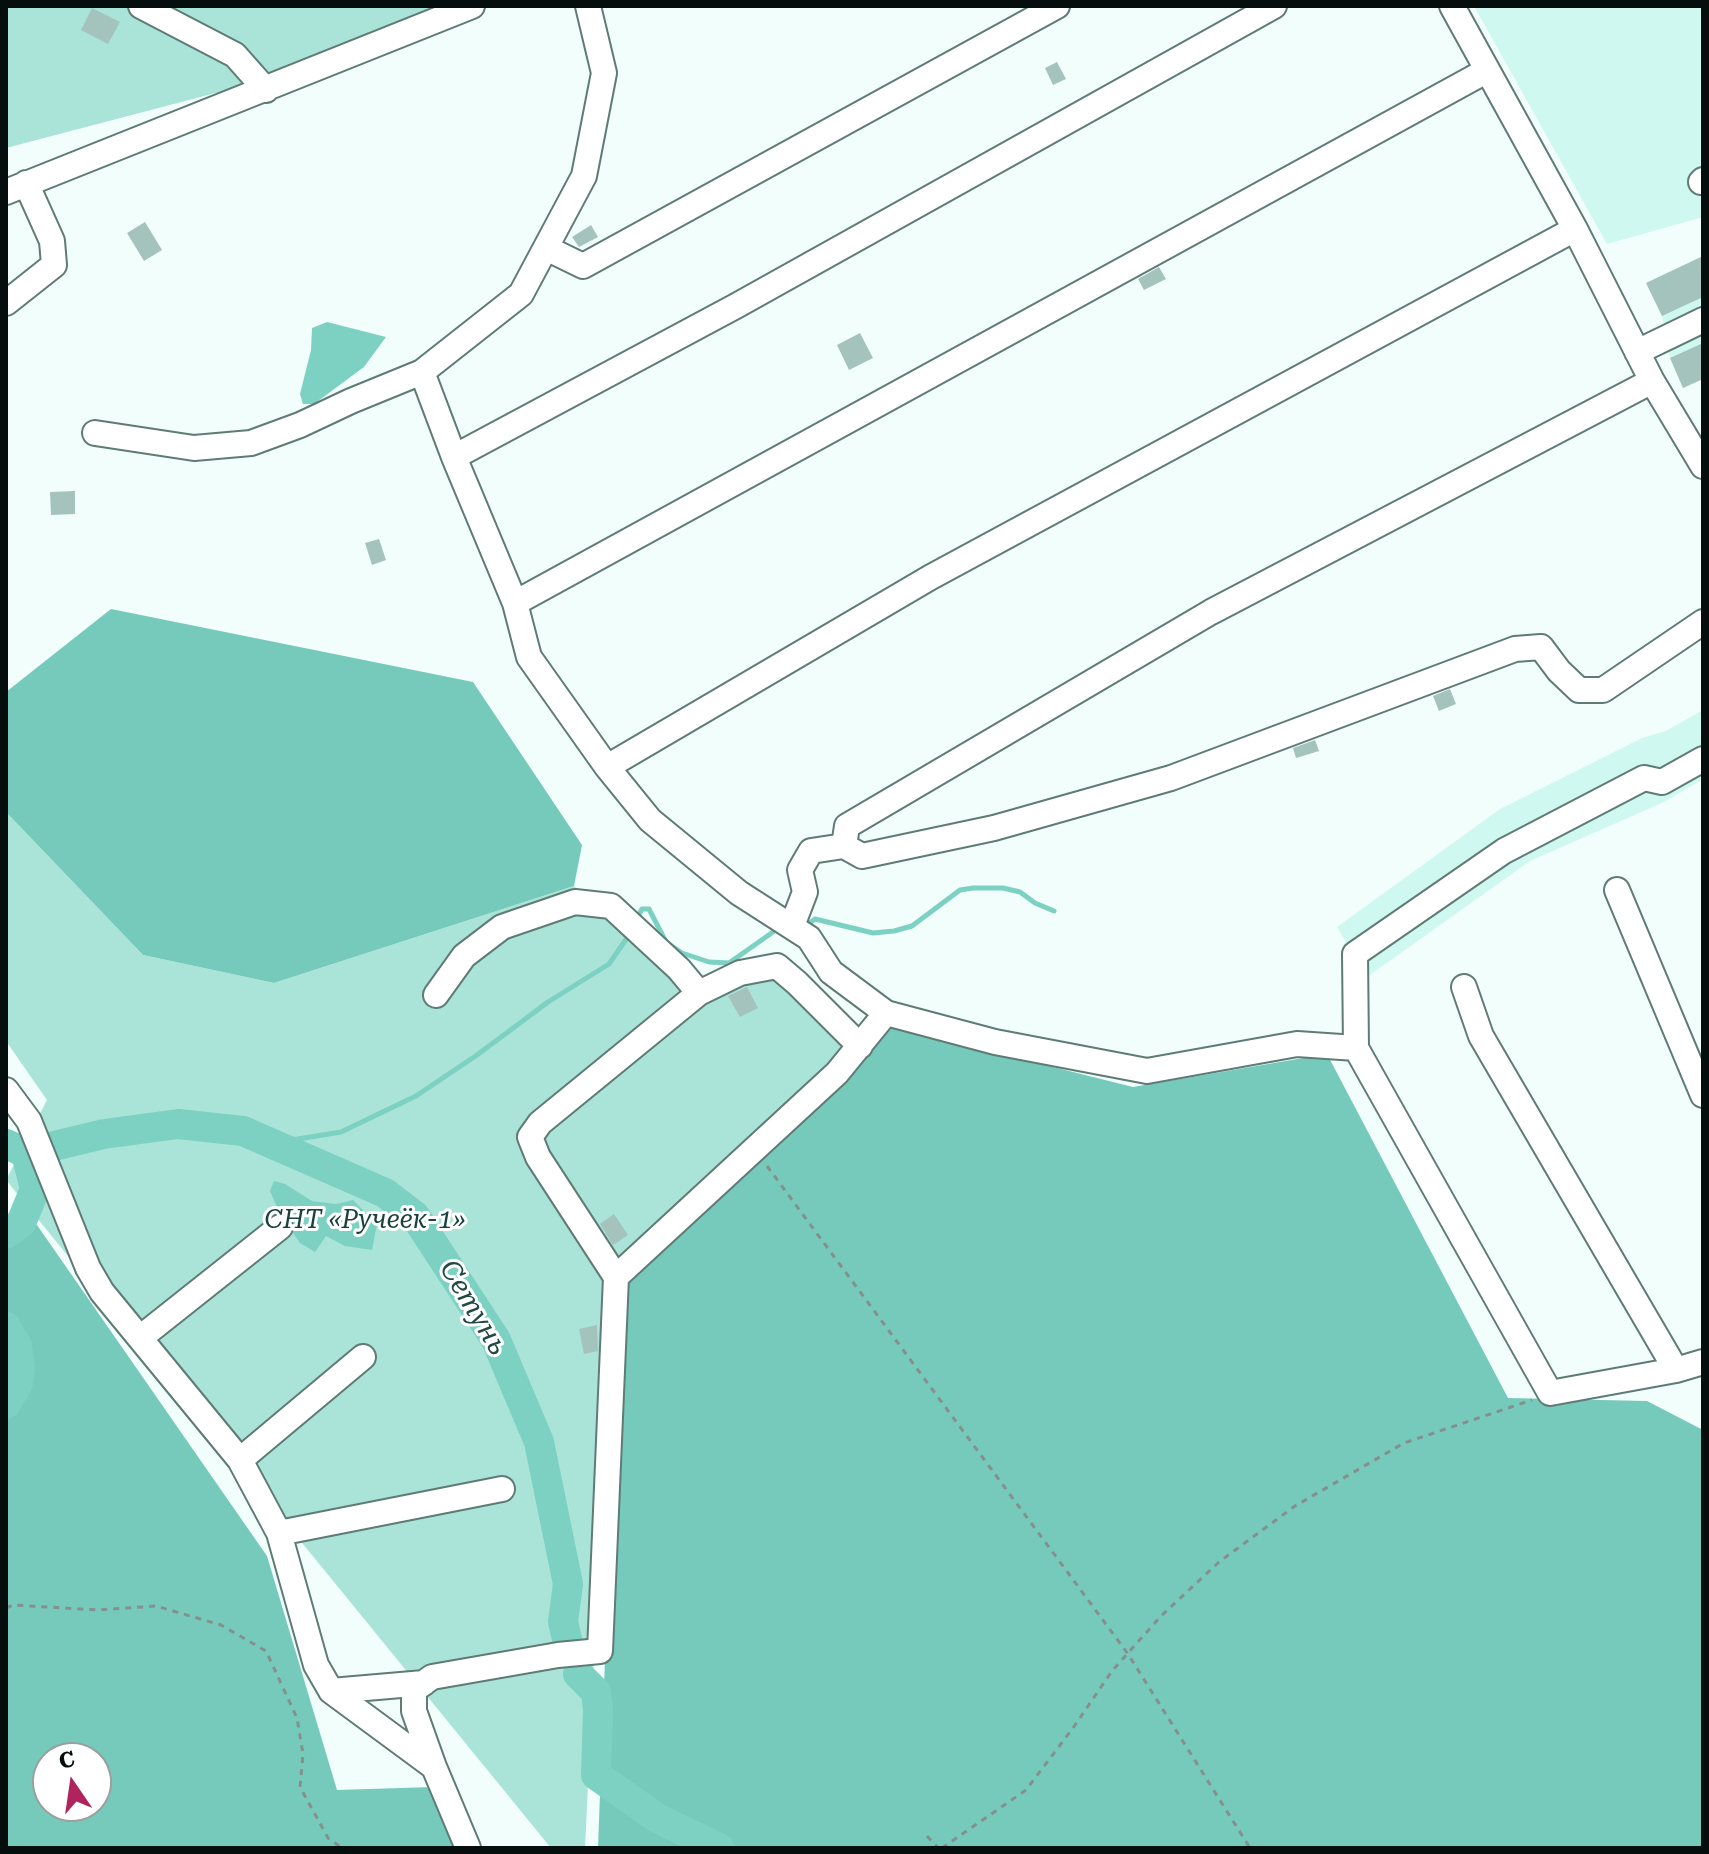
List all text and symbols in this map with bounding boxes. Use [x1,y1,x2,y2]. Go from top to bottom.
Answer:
park label: СНТ «Ручеёк-1» [265,1204,465,1236]
water label: Сетунь [432,1254,514,1362]
north arrow [32,1742,112,1822]
text: С [57,1746,77,1774]

